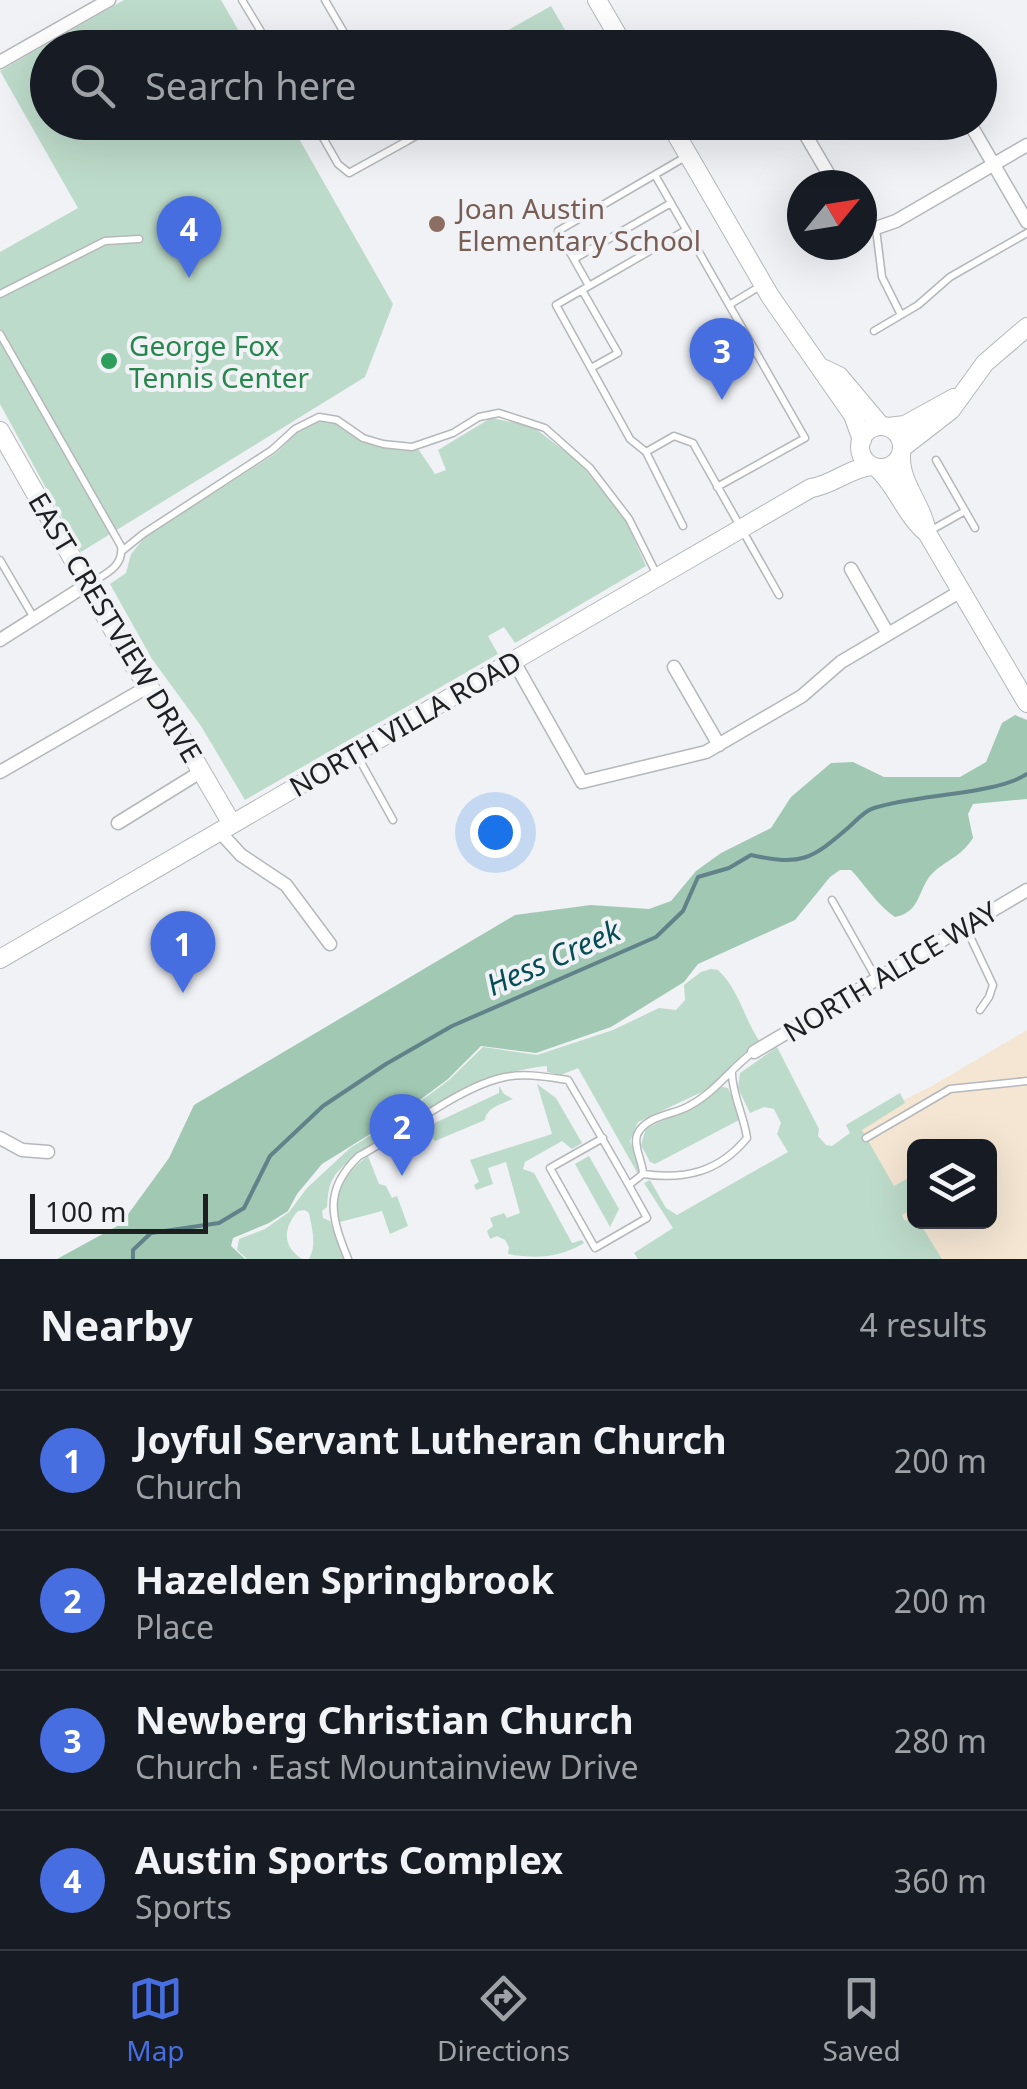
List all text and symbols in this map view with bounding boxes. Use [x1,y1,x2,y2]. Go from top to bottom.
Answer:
search box [30,30,997,140]
icon: search [65,58,120,113]
text: Search here [145,59,356,111]
north arrow [787,170,877,260]
place label: Joan Austin Elementary School [454,189,701,259]
pin: 4 [156,196,222,278]
marker: Joan Austin Elementary School [426,213,448,235]
pin: 3 [690,318,754,400]
place label: George Fox Tennis Center [129,326,310,396]
marker: George Fox Tennis Center [98,350,120,372]
street label: EAST CRESTVIEW DRIVE [20,485,212,769]
street label: NORTH VILLA ROAD [282,641,528,805]
your location [470,807,521,858]
street label: NORTH ALICE WAY [776,892,1004,1050]
water label: Hess Creek [479,909,628,1005]
pin: 1 [150,910,216,993]
pin: 2 [370,1094,434,1176]
map controls [907,1139,997,1229]
button: layers [907,1139,997,1229]
scale bar [30,1189,208,1234]
text: 100 m [45,1192,127,1230]
text: Nearby [40,1296,193,1353]
text: 4 results [860,1303,987,1346]
text: Joyful Servant Lutheran Church [135,1413,727,1465]
text: 1 [63,1439,82,1482]
text: 200 m [894,1439,987,1482]
text: Church [135,1465,243,1508]
text: Hazelden Springbrook [135,1553,554,1605]
text: 2 [63,1579,82,1622]
text: 200 m [894,1579,987,1622]
text: Place [135,1605,214,1648]
text: Newberg Christian Church [135,1693,634,1745]
text: 3 [63,1719,82,1762]
text: 280 m [894,1719,987,1762]
text: Church · East Mountainview Drive [135,1745,639,1788]
text: Austin Sports Complex [135,1833,563,1885]
text: 4 [63,1859,82,1902]
text: 360 m [894,1859,987,1902]
text: Sports [135,1885,232,1928]
tab: Map [126,1971,185,2069]
tab: Directions [437,1971,570,2069]
tab: Saved [822,1971,901,2069]

